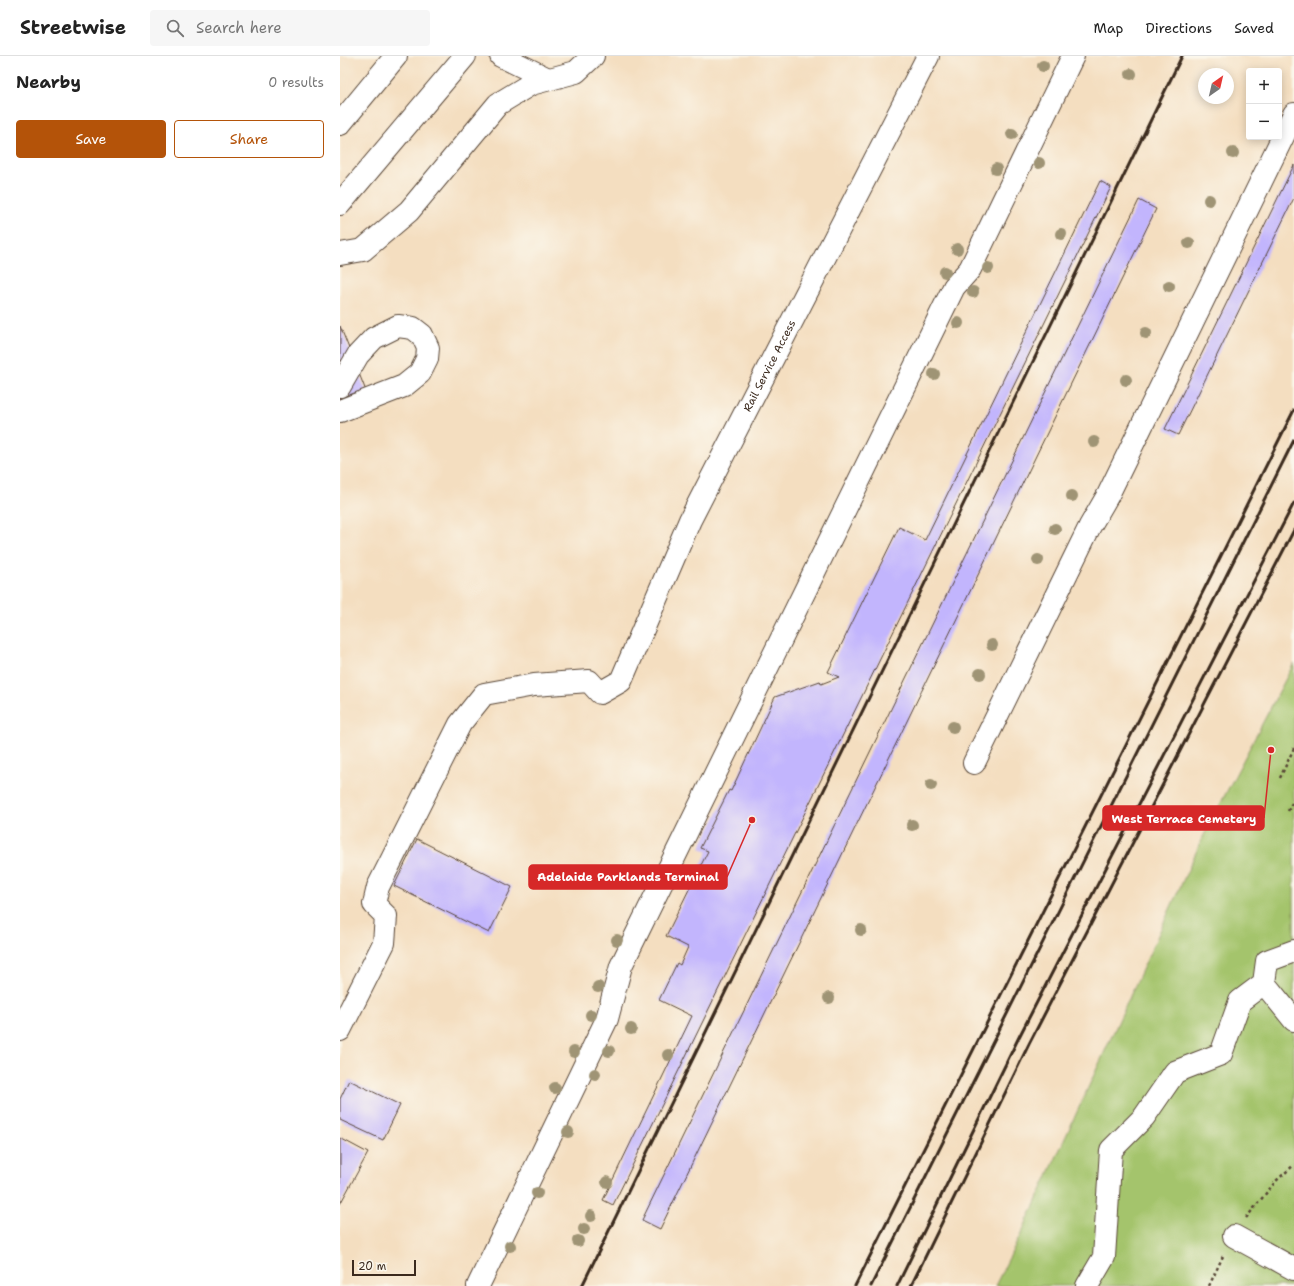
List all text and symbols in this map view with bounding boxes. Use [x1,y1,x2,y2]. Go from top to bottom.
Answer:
search box [150,10,430,46]
text: Streetwise [20,15,126,40]
icon: search [164,17,186,39]
text: Search here [196,18,282,38]
text: Map [1094,19,1124,37]
text: Directions [1146,19,1212,37]
text: Saved [1234,19,1274,37]
north arrow [1198,68,1234,104]
map controls [1246,68,1282,140]
button: + [1246,68,1282,104]
text: Nearby [16,71,81,93]
text: 0 results [268,74,324,91]
button: − [1246,104,1282,140]
button: Save [16,120,166,158]
button: Share [174,120,324,158]
street label: Rail Service Access [739,317,799,414]
callout: West Terrace Cemetery [1103,806,1264,830]
text: West Terrace Cemetery [1112,811,1256,827]
callout: Adelaide Parklands Terminal [529,865,727,889]
text: Adelaide Parklands Terminal [537,869,719,885]
scale bar [352,1258,416,1277]
text: 20 m [358,1259,386,1274]

